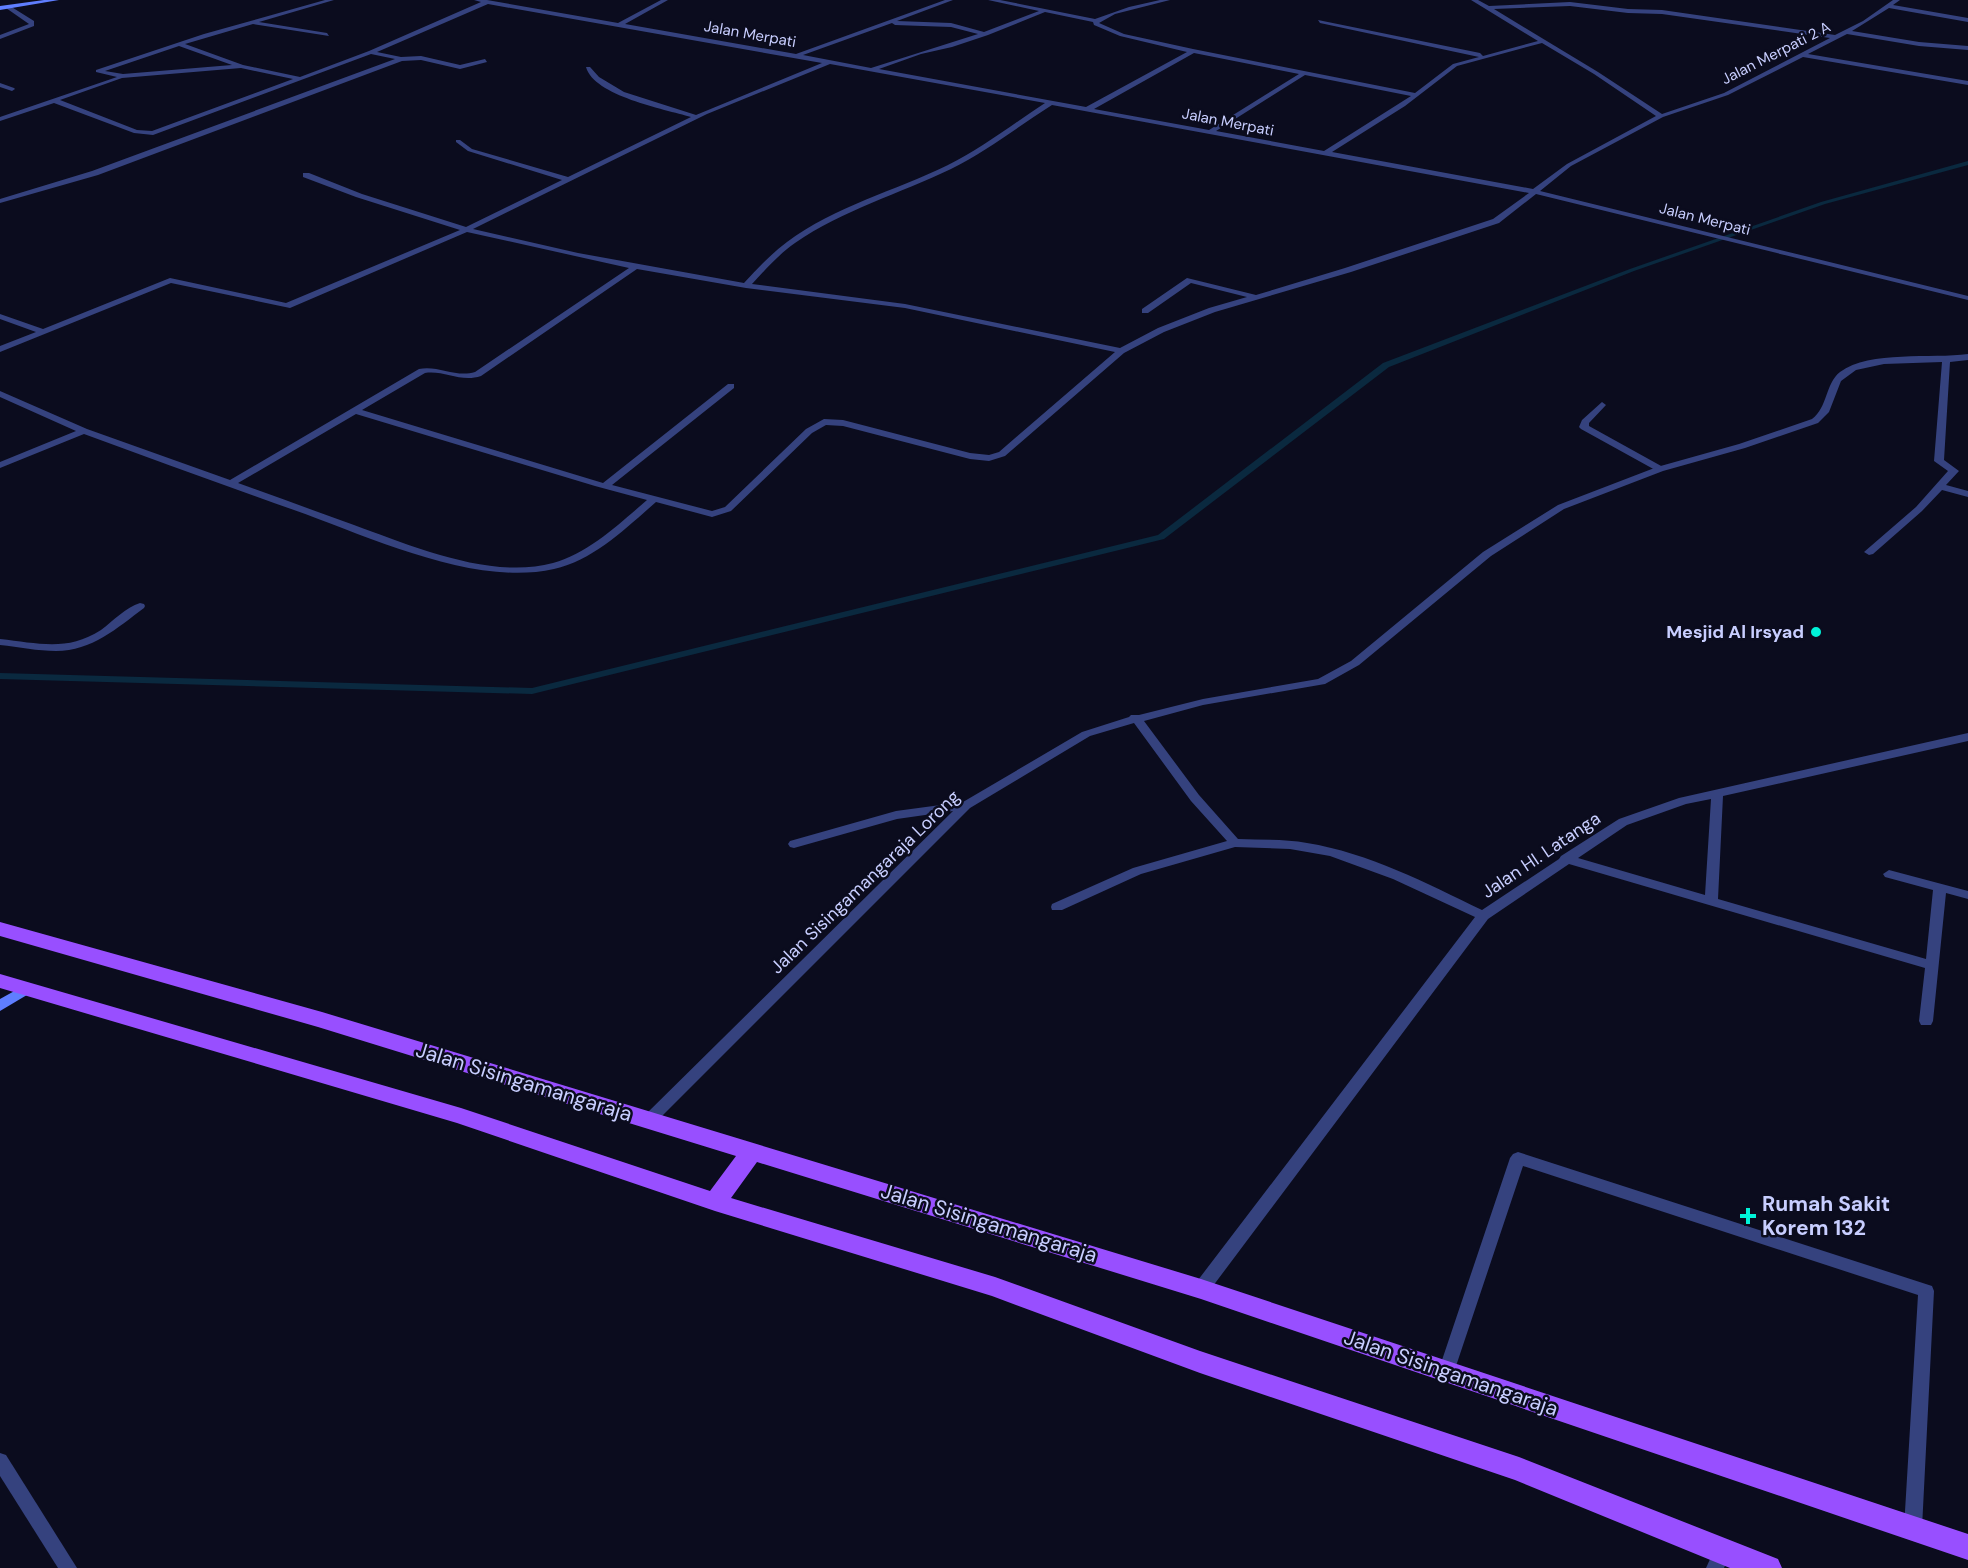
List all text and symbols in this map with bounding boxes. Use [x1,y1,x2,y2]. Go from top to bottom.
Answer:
street label: Jalan Merpati [702,16,798,52]
street label: Jalan Merpati 2 A [1718,17,1834,89]
street label: Jalan Merpati [1180,103,1276,141]
street label: Jalan Merpati [1657,198,1753,240]
place label: Mesjid Al Irsyad [1666,620,1804,644]
marker: Mesjid Al Irsyad [1809,625,1823,639]
street label: Jalan Sisingamangaraja Lorong [765,785,965,979]
street label: Jalan HI. Latanga [1477,806,1605,904]
street label: Jalan Sisingamangaraja [412,1036,636,1128]
street label: Jalan Sisingamangaraja [877,1177,1101,1269]
place label: Rumah Sakit Korem 132 [1762,1190,1890,1242]
marker: Rumah Sakit Korem 132 [1739,1207,1757,1225]
street label: Jalan Sisingamangaraja [1340,1323,1562,1423]

